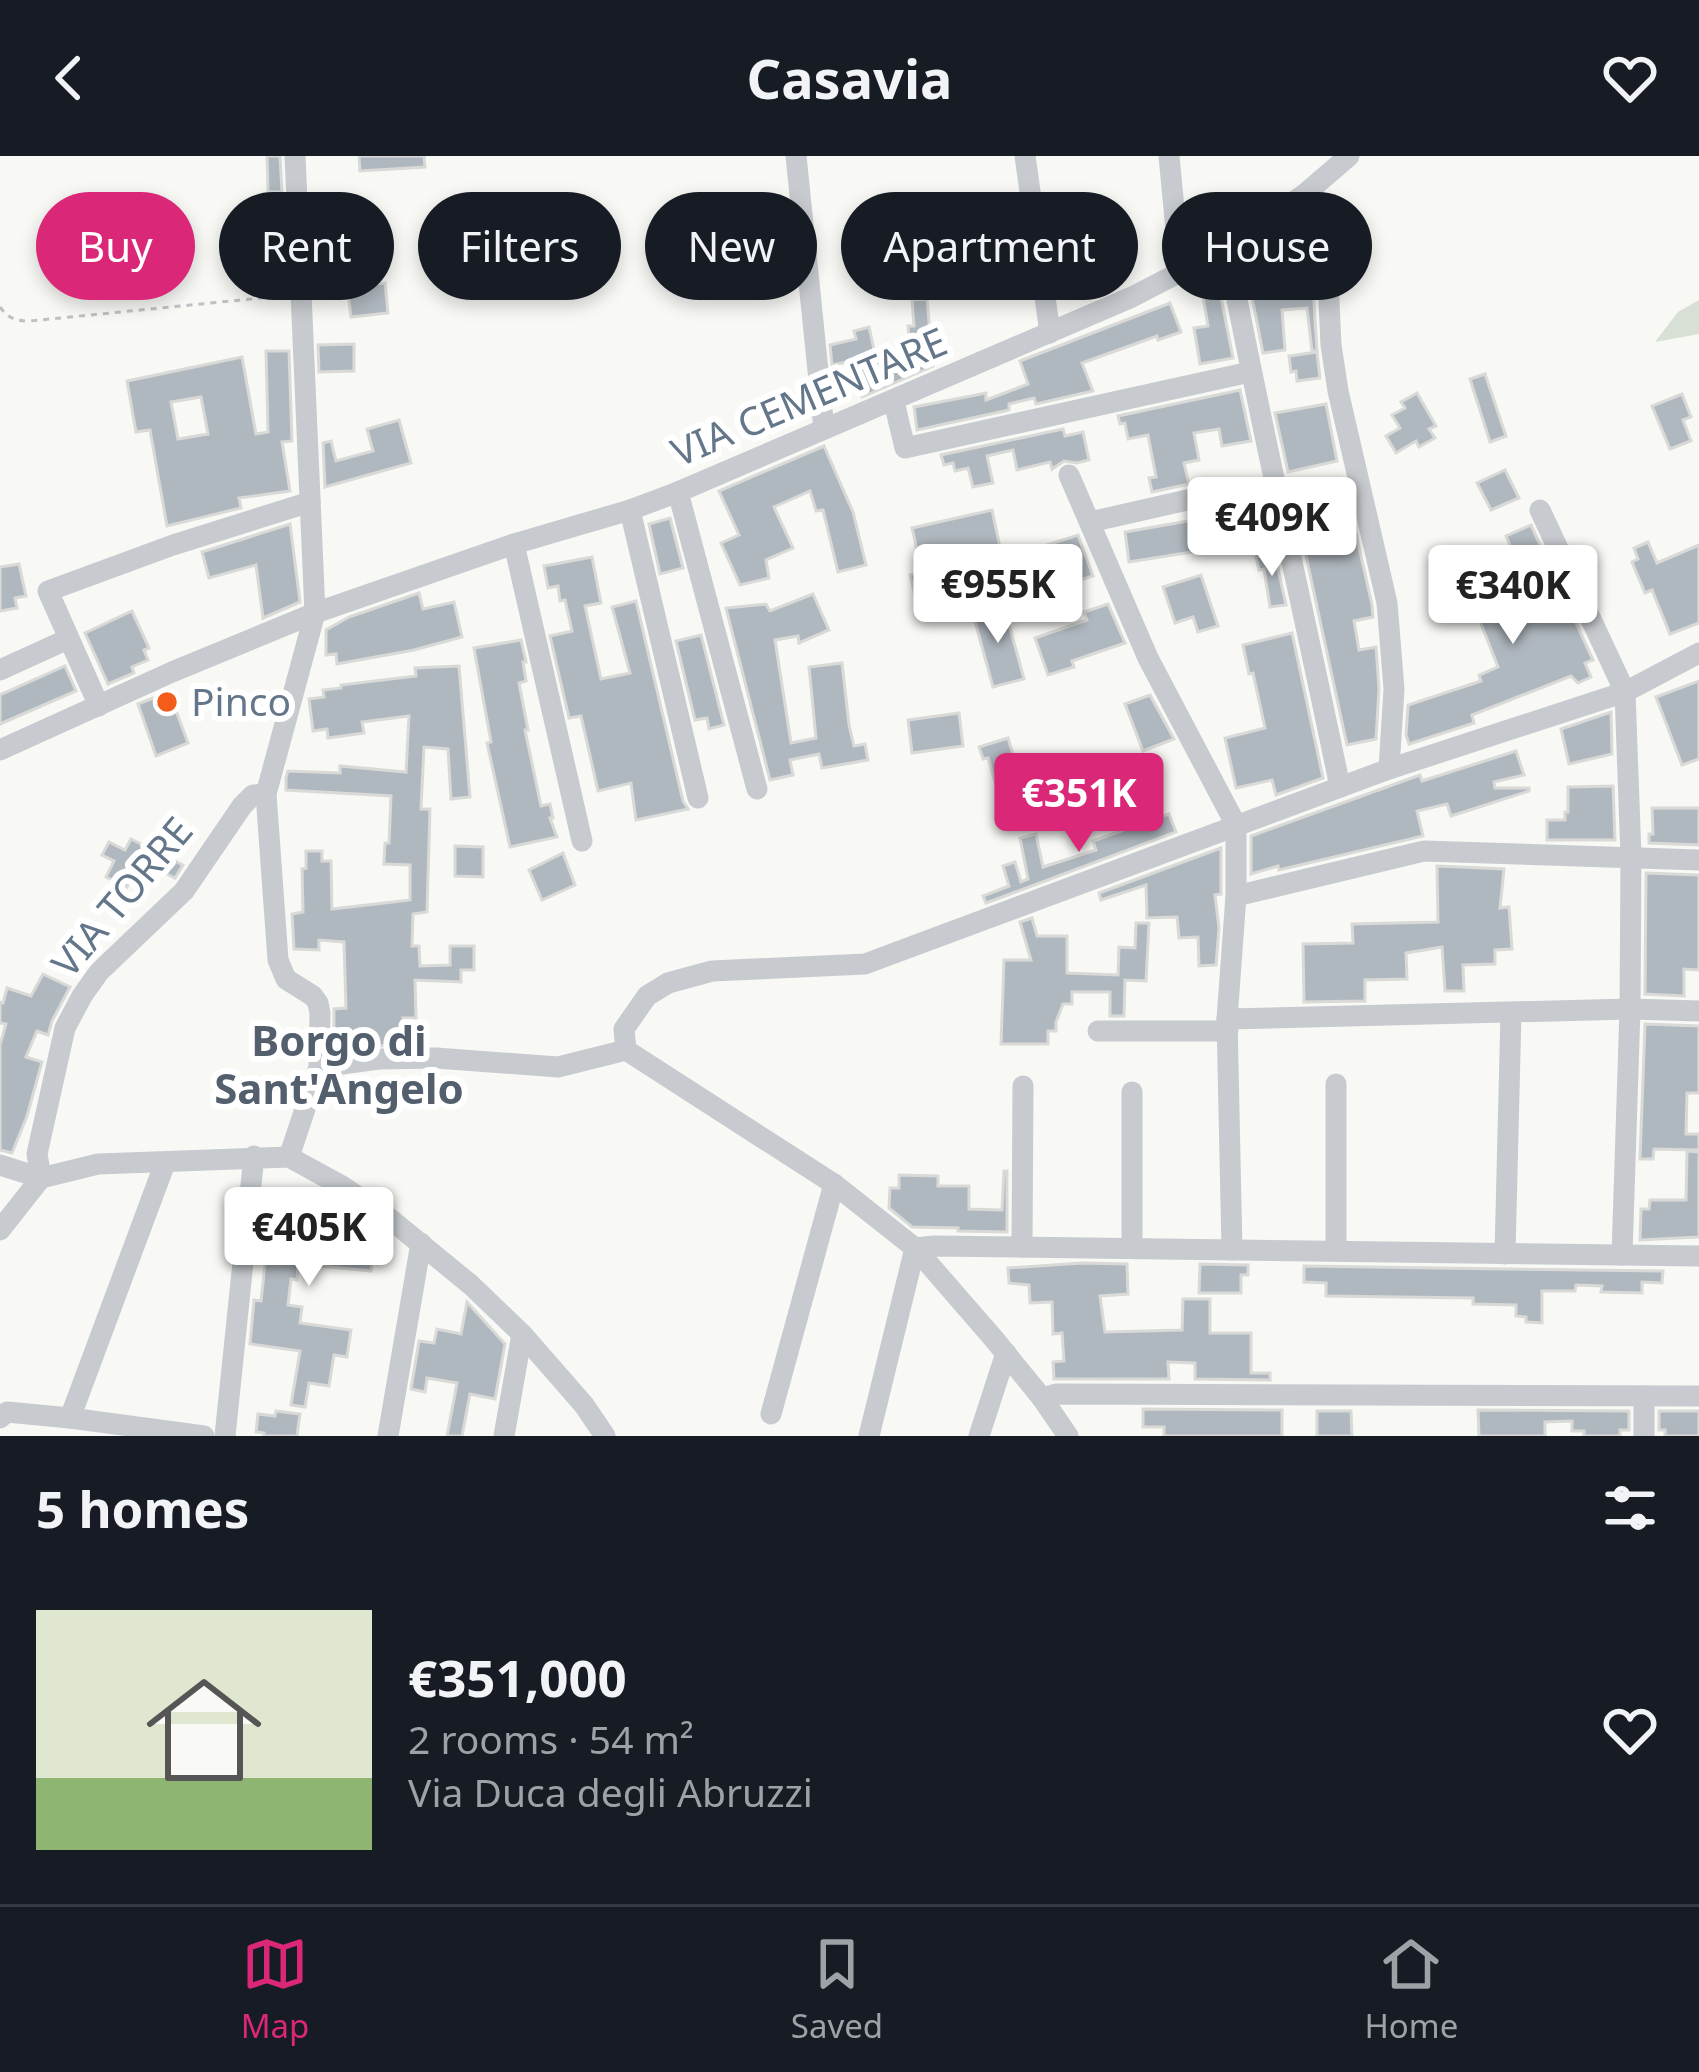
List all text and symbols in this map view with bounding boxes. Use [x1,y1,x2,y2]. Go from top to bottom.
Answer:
text: Casavia [747,41,952,115]
icon: back [36,45,102,111]
icon: heart [1597,45,1663,111]
chip: Buy [36,192,195,300]
chip: Rent [219,192,394,300]
chip: Filters [418,192,621,300]
chip: New [645,192,817,300]
chip: Apartment [841,192,1138,300]
chip: House [1162,192,1372,300]
street label: VIA CEMENTARE [663,314,954,478]
pin: €409K [1188,477,1356,579]
text: €409K [1214,489,1330,542]
pin: €955K [914,544,1082,646]
pin: €340K [1429,545,1597,647]
text: €955K [940,556,1056,609]
text: €340K [1455,557,1571,610]
place label: Pinco [191,674,291,727]
marker: Pinco [154,689,180,715]
pin: €351K [995,753,1163,855]
text: €351K [1021,765,1137,818]
street label: VIA TORRE [38,805,203,987]
district label: Borgo di Sant'Angelo [214,1011,464,1116]
pin: €405K [225,1187,393,1289]
text: €405K [251,1199,367,1252]
text: 5 homes [36,1473,249,1543]
icon: filters [1597,1475,1663,1541]
text: €351,000 [408,1642,627,1712]
icon: home [132,1658,276,1802]
icon: heart [1597,1697,1663,1763]
text: 2 rooms · 54 m² [408,1712,694,1765]
text: Via Duca degli Abruzzi [408,1765,813,1818]
tab: Map [241,1931,309,2048]
tab: Saved [791,1931,883,2048]
tab: Home [1364,1931,1458,2048]

